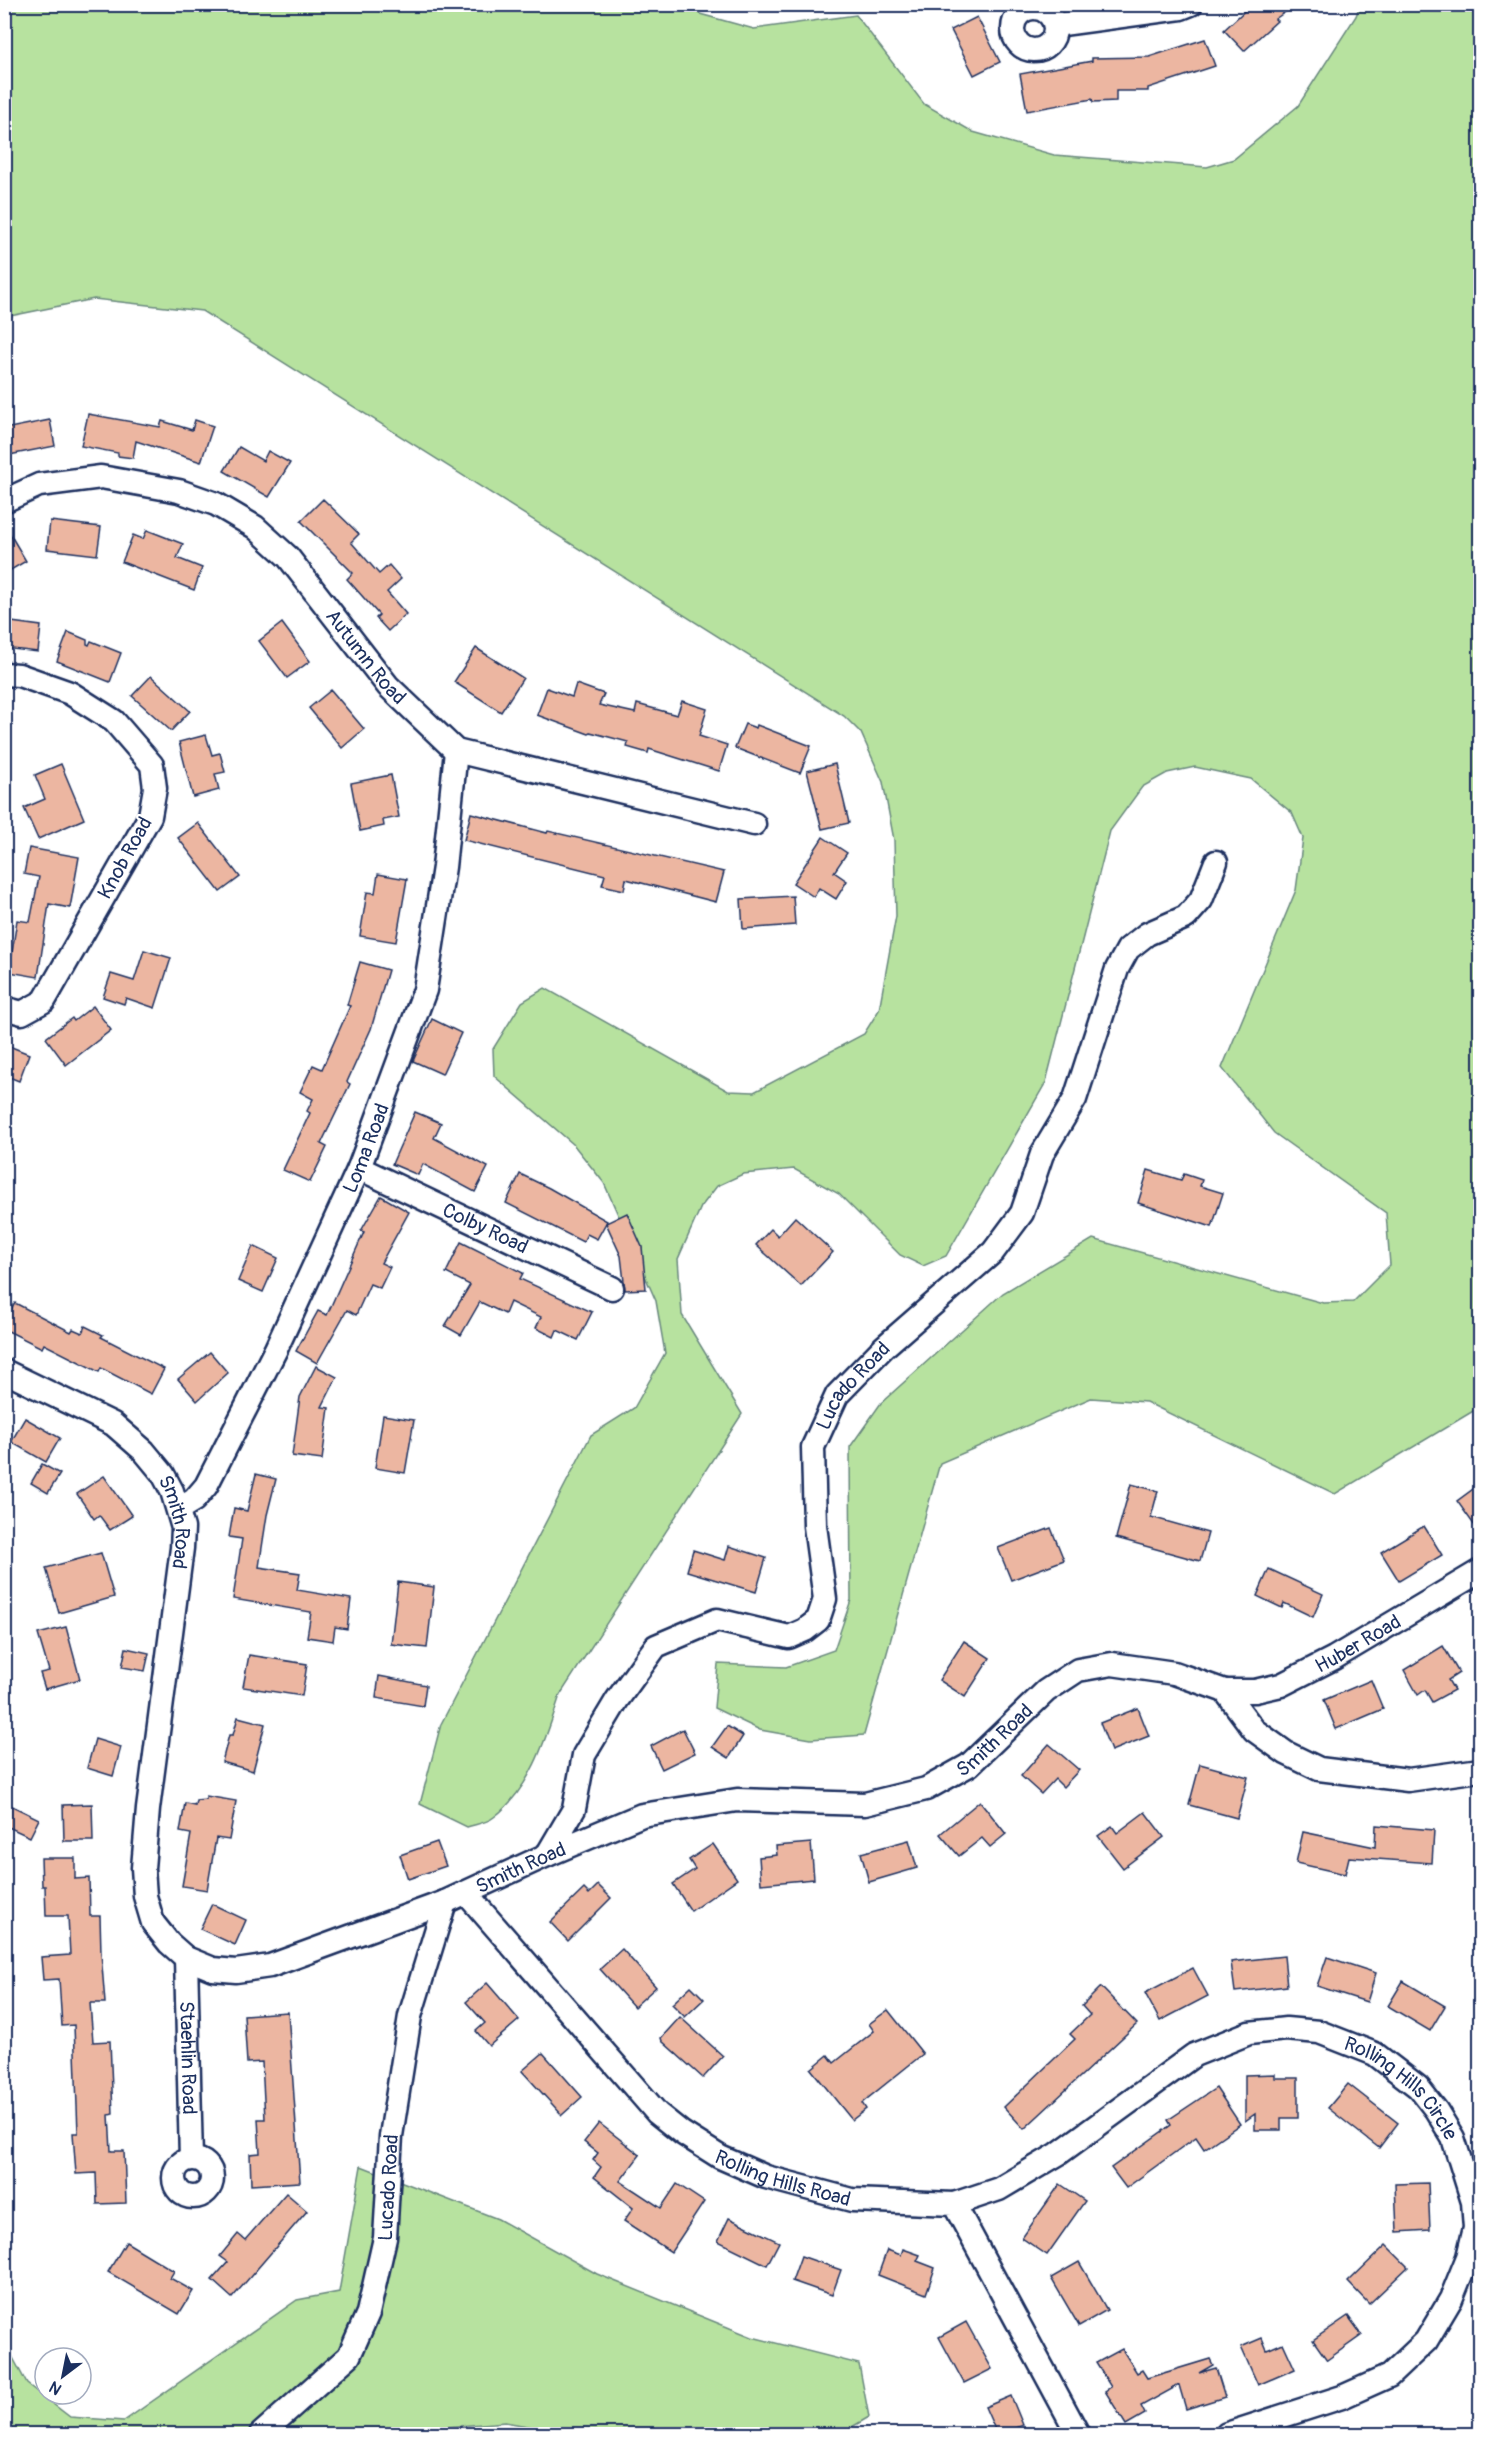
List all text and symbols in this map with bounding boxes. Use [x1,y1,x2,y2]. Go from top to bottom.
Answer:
street label: Autumn Road [321,604,412,709]
street label: Knob Road [92,813,158,903]
street label: Loma Road [337,1100,394,1197]
street label: Colby Road [439,1197,532,1259]
street label: Lucado Road [810,1336,895,1434]
street label: Smith Road [153,1471,196,1571]
street label: Huber Road [1311,1609,1405,1678]
street label: Smith Road [952,1698,1038,1782]
street label: Smith Road [472,1836,569,1899]
street label: Staehlin Road [175,2001,202,2115]
street label: Rolling Hills Circle [1341,2031,1464,2144]
street label: Lucado Road [372,2134,404,2242]
street label: Rolling Hills Road [711,2144,854,2212]
north arrow [33,2346,93,2406]
text: N [46,2376,65,2399]

